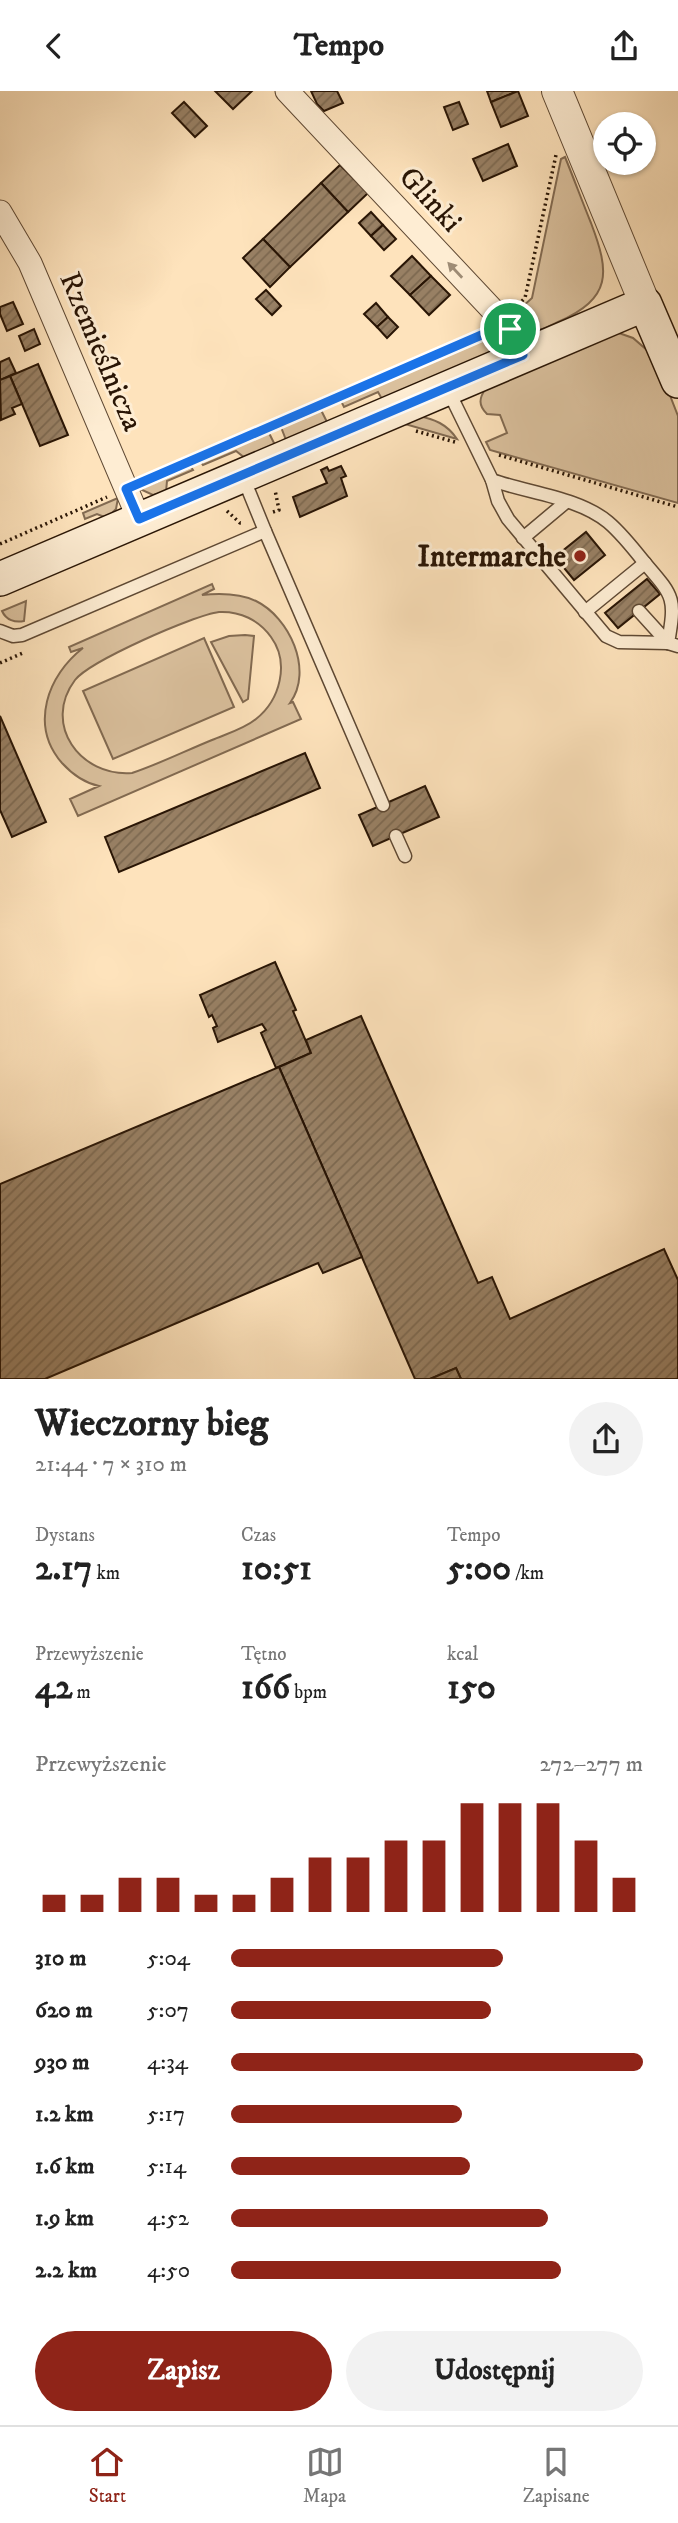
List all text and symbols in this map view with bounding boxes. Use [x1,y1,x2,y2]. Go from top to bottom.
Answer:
text: Tempo [294,26,384,66]
icon: back [35,27,73,65]
icon: share [605,27,643,65]
map controls [593,112,656,175]
button: locate [593,112,656,175]
street label: Glinki [390,160,469,240]
one-way arrow [447,262,463,279]
street label: Rzemieślnicza [51,266,151,437]
pin [480,299,540,359]
icon: arrive [491,310,529,348]
place label: Intermarche [418,539,567,576]
marker: Intermarche [572,548,588,564]
text: Wieczorny bieg [35,1400,268,1448]
button: share [569,1402,643,1476]
text: 21:44 · 7 × 310 m [35,1450,187,1479]
text: Dystans [35,1524,95,1547]
text: Czas [241,1524,276,1547]
text: Tempo [447,1524,500,1547]
text: 2.17 [35,1547,92,1591]
text: 10:51 [241,1547,312,1591]
text: 5:00 [447,1547,511,1591]
text: km [92,1562,120,1585]
text: /km [511,1562,544,1585]
text: Przewyższenie [35,1643,144,1666]
text: Tętno [241,1643,287,1666]
text: kcal [447,1643,478,1666]
text: 42 [35,1666,72,1710]
text: 166 [241,1666,290,1710]
text: 150 [447,1666,496,1710]
text: m [72,1681,91,1704]
text: bpm [290,1681,327,1704]
text: Przewyższenie [35,1750,167,1779]
text: 272–277 m [540,1750,643,1779]
text: 310 m [35,1944,87,1973]
text: 5:04 [147,1944,190,1973]
text: 620 m [35,1996,93,2025]
text: 5:07 [147,1996,189,2025]
text: 930 m [35,2048,90,2077]
text: 4:34 [147,2048,188,2077]
text: 1.2 km [35,2100,94,2129]
text: 5:17 [147,2100,185,2129]
text: 1.6 km [35,2152,94,2181]
text: 5:14 [147,2152,186,2181]
text: 1.9 km [35,2204,94,2233]
text: 4:52 [147,2204,189,2233]
text: 2.2 km [35,2256,97,2285]
text: 4:50 [147,2256,190,2285]
button: Zapisz [35,2331,332,2411]
button: Udostępnij [346,2331,643,2411]
tab: Start [88,2443,126,2508]
tab: Mapa [303,2443,346,2508]
tab: Zapisane [523,2443,590,2508]

